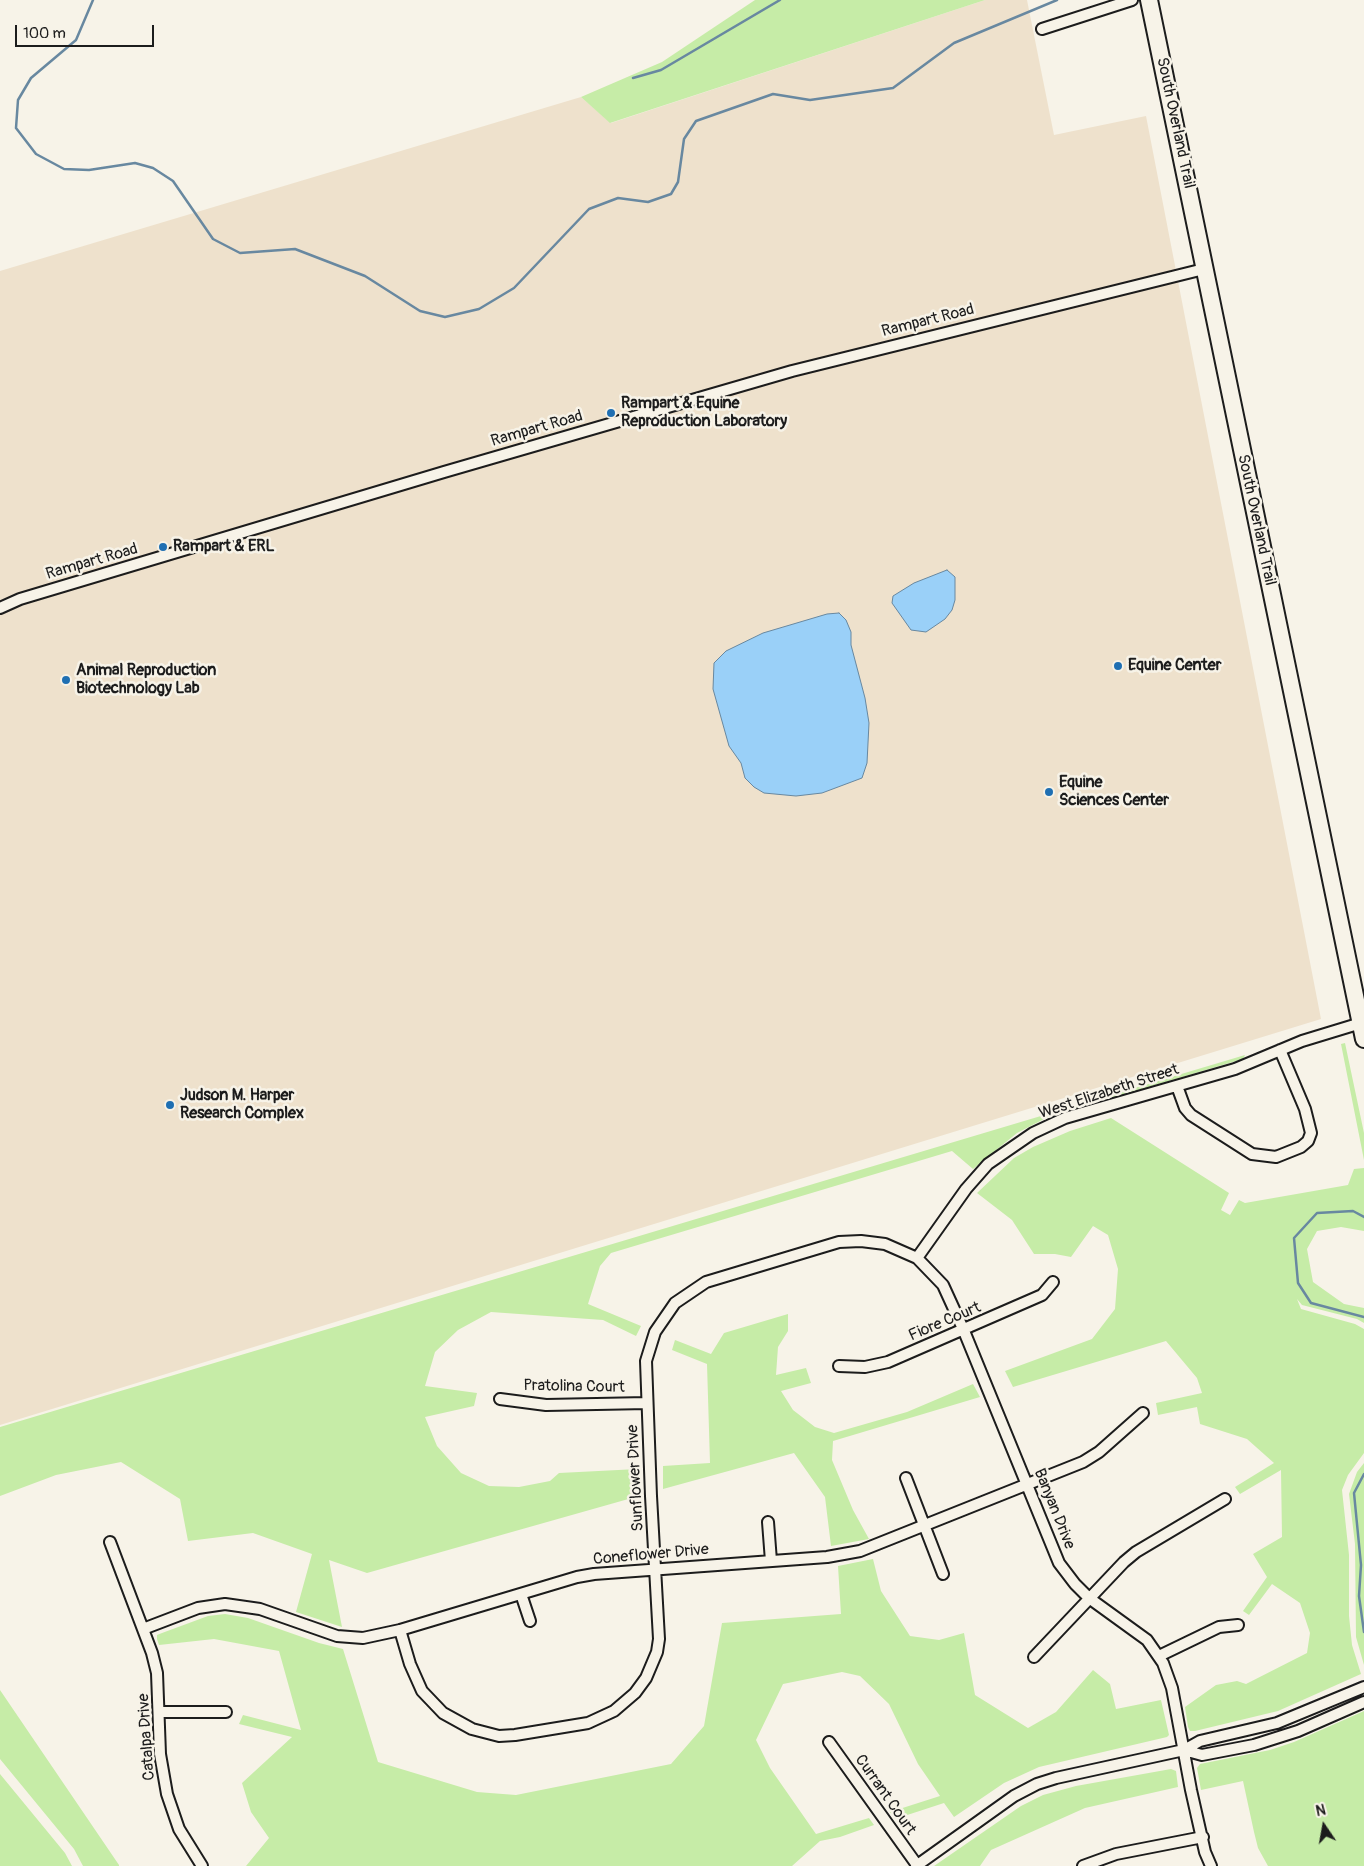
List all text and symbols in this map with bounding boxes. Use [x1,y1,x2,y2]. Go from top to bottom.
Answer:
scale bar [18,15,156,47]
text: 100 m [23,24,66,43]
street label: South Overland Trail [1152,56,1198,190]
street label: Rampart Road [880,300,976,342]
place label: Rampart & Equine Reproduction Laboratory [621,394,787,432]
street label: Rampart Road [489,407,585,451]
marker: Rampart & Equine Reproduction Laboratory [605,407,617,419]
street label: South Overland Trail [1233,453,1279,587]
place label: Rampart & ERL [173,537,275,557]
street label: Rampart Road [44,540,140,584]
marker: Rampart & ERL [157,541,169,553]
place label: Equine Center [1128,656,1221,676]
marker: Equine Center [1112,660,1124,672]
place label: Animal Reproduction Biotechnology Lab [76,661,216,699]
marker: Animal Reproduction Biotechnology Lab [60,674,72,686]
place label: Equine Sciences Center [1059,773,1169,811]
marker: Equine Sciences Center [1043,786,1055,798]
street label: West Elizabeth Street [1037,1060,1181,1124]
place label: Judson M. Harper Research Complex [180,1086,304,1124]
marker: Judson M. Harper Research Complex [164,1099,176,1111]
street label: Fiore Court [906,1298,984,1346]
street label: Pratolina Court [523,1377,625,1397]
street label: Sunflower Drive [624,1424,648,1532]
street label: Banyan Drive [1029,1466,1079,1552]
street label: Coneflower Drive [592,1540,710,1570]
street label: Catalpa Drive [134,1693,160,1781]
street label: Currant Court [850,1751,920,1839]
north arrow [1299,1801,1349,1851]
text: N [1314,1802,1327,1820]

